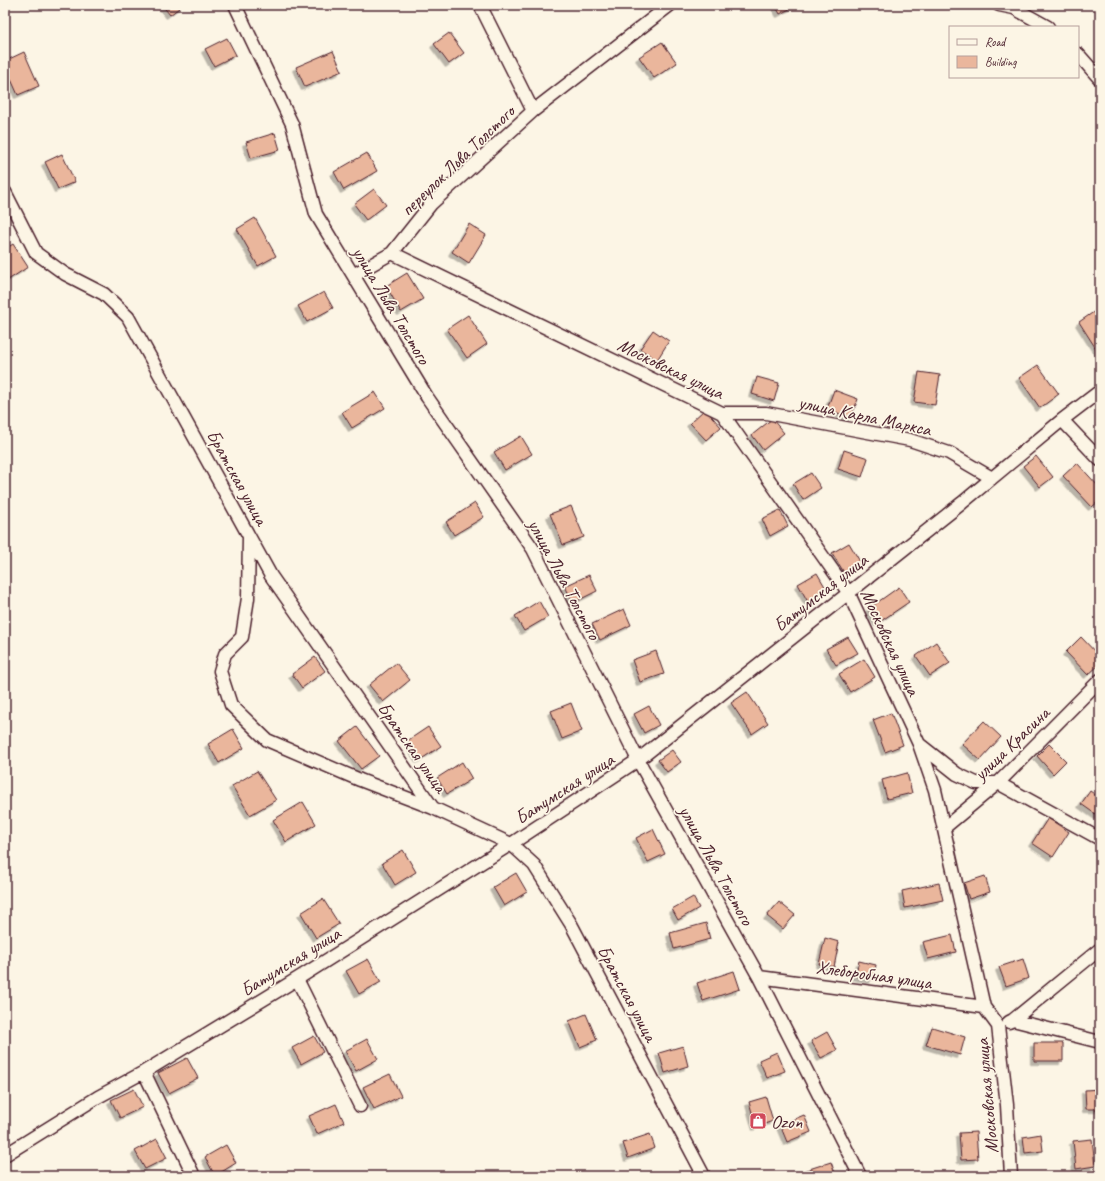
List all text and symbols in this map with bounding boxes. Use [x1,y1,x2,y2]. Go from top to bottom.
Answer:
legend [949,26,1079,78]
text: Road [985,34,1007,50]
text: Building [985,54,1017,70]
street label: переулок Льва Толстого [396,98,522,221]
street label: улица Льва Толстого [346,241,436,370]
street label: Московская улица [614,333,729,406]
street label: улица Карла Маркса [795,390,935,442]
street label: Братская улица [201,426,274,531]
street label: улица Льва Толстого [522,514,607,645]
street label: Батумская улица [769,547,874,637]
street label: Московская улица [855,585,926,701]
street label: Братская улица [372,698,454,799]
street label: улица Красина [968,700,1056,787]
street label: Батумская улица [510,747,620,830]
street label: улица Льва Толстого [673,801,760,931]
street label: Батумская улица [236,921,346,1002]
street label: Братская улица [592,941,663,1048]
street label: Хлеборобная улица [815,955,934,995]
street label: Московская улица [970,1036,1004,1154]
place label: Ozon [771,1110,803,1134]
shop icon: Ozon [748,1111,768,1131]

